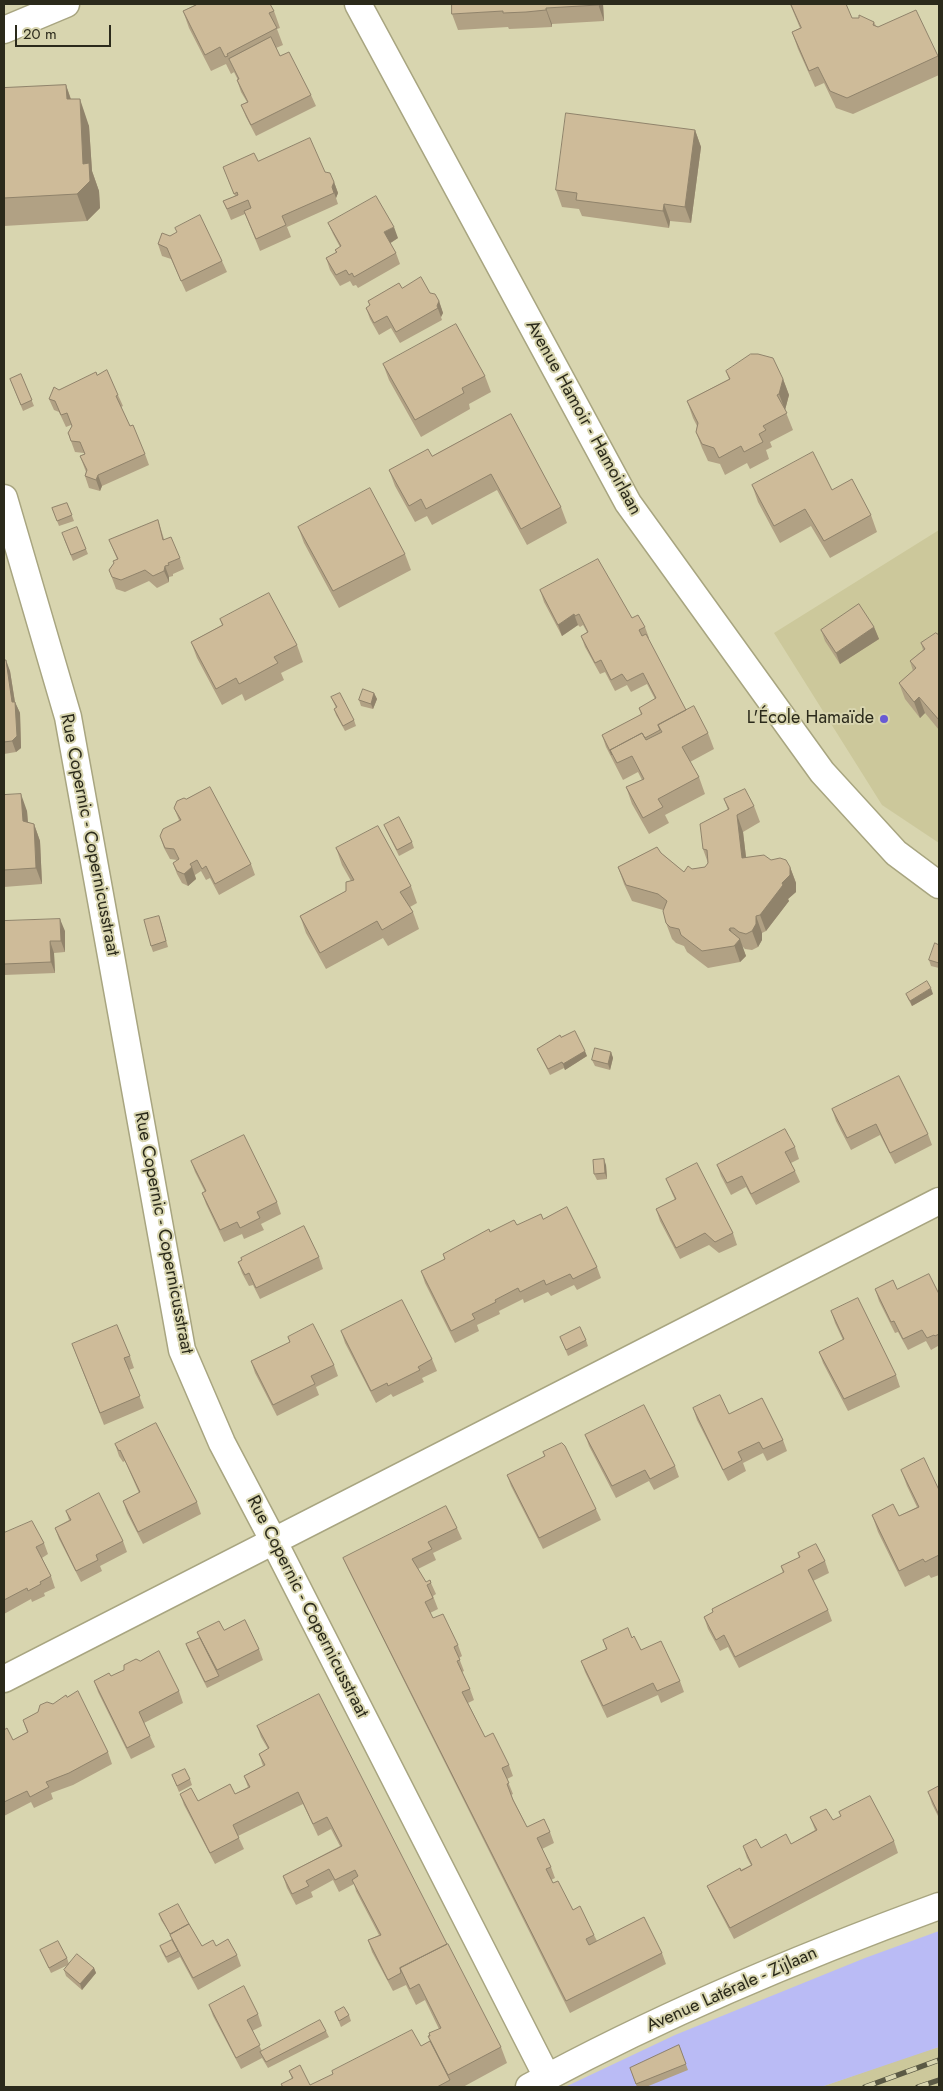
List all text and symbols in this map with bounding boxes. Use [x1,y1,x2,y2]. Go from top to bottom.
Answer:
scale bar [18,15,114,47]
text: 20 m [23,23,57,45]
street label: Avenue Hamoir - Hamoirlaan [520,317,646,519]
place label: L'École Hamaïde [747,708,874,730]
street label: Rue Copernic - Copernicusstraat [55,712,123,958]
marker: L'École Hamaïde [878,713,890,725]
street label: Rue Copernic - Copernicusstraat [129,1110,197,1356]
street label: Rue Copernic - Copernicusstraat [242,1492,372,1722]
street label: Avenue Latérale - Zijlaan [643,1943,821,2037]

